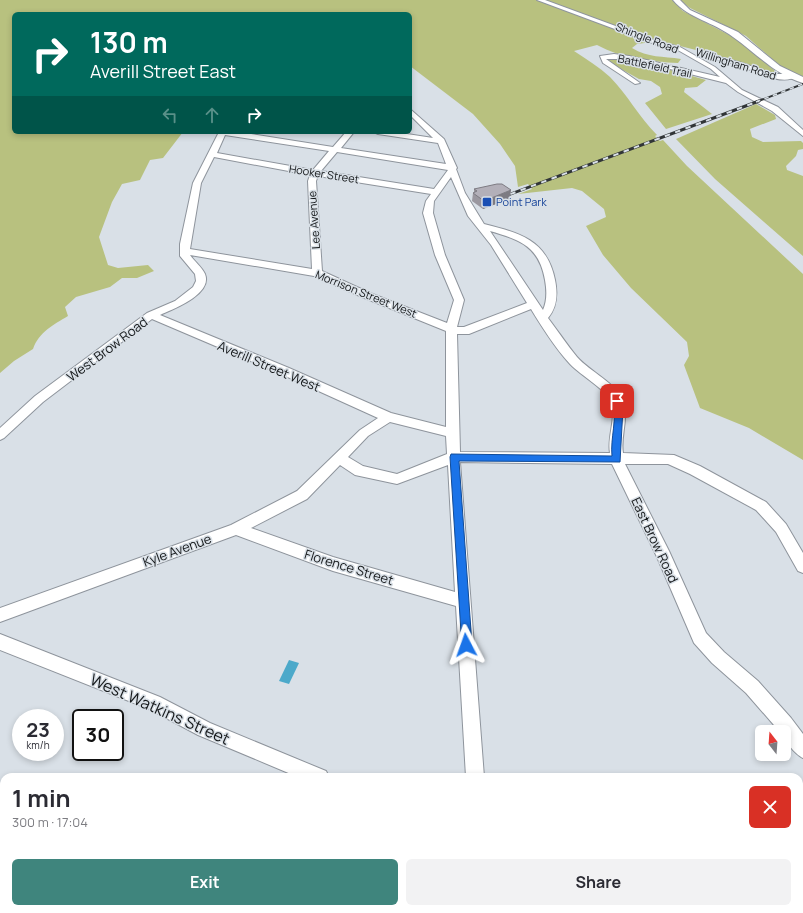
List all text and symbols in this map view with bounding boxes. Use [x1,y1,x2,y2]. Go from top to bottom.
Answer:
street label: Shingle Road [614,19,681,56]
text: 130 m [90,23,168,61]
icon: right [24,28,76,80]
street label: Willingham Road [694,44,778,83]
street label: Battlefield Trail [617,50,694,81]
text: Averill Street East [90,59,236,83]
icon: left [159,104,181,126]
icon: ahead [201,104,223,126]
icon: right [243,104,265,126]
street label: Hooker Street [288,161,360,186]
street label: Lee Avenue [304,190,323,250]
place label: Point Park [496,194,547,209]
marker: Point Park [481,196,493,208]
street label: Morrison Street West [313,266,419,321]
street label: West Brow Road [63,313,151,385]
street label: Averill Street West [215,336,323,396]
pin [600,384,634,418]
icon: arrive [606,390,628,412]
street label: East Brow Road [627,494,683,586]
street label: Kyle Avenue [140,529,214,571]
street label: Florence Street [302,545,396,589]
position arrow [445,624,487,666]
street label: West Watkins Street [87,668,233,750]
speed limit sign: 30 [72,709,124,761]
text: 23 [26,716,50,743]
north arrow [755,725,791,761]
map controls [755,725,791,761]
text: km/h [26,738,50,752]
text: 1 min [12,781,71,814]
button: close [749,786,791,828]
text: 300 m · 17:04 [12,813,88,831]
button: Exit [12,859,398,905]
button: Share [406,859,791,905]

